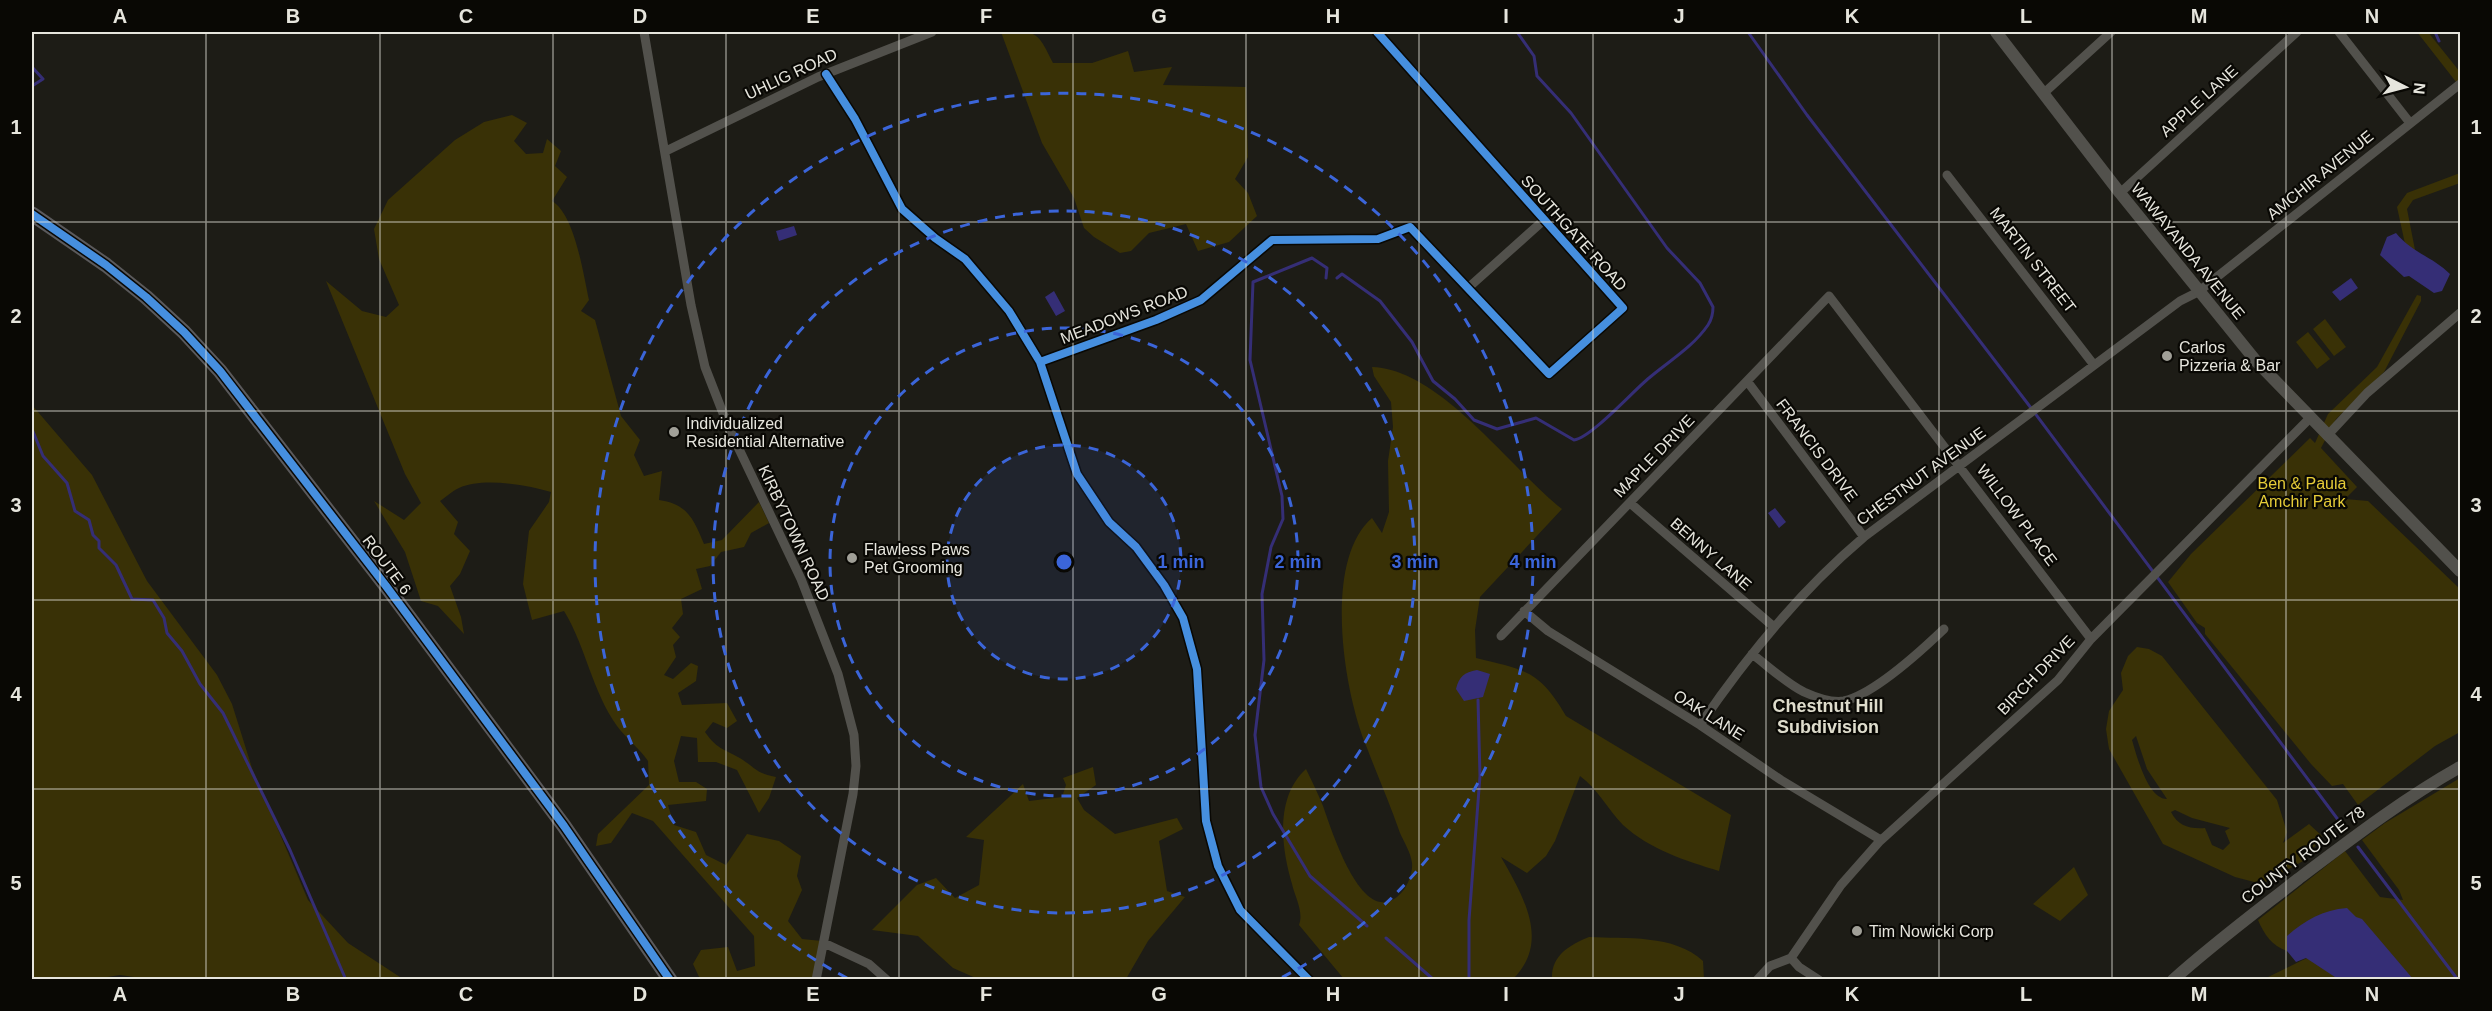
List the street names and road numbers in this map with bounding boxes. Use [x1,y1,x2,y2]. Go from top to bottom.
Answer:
street label: UHLIG ROAD [742,45,840,103]
street label: APPLE LANE [2157,62,2241,140]
street label: AMCHIR AVENUE [2264,127,2376,223]
street label: SOUTHGATE ROAD [1518,172,1630,294]
street label: WAWAYANDA AVENUE [2128,180,2248,322]
street label: MARTIN STREET [1987,204,2079,316]
street label: MEADOWS ROAD [1058,283,1190,347]
street label: FRANCIS DRIVE [1773,396,1861,504]
street label: MAPLE DRIVE [1611,411,1697,501]
street label: CHESTNUT AVENUE [1853,424,1989,528]
street label: WILLOW PLACE [1974,461,2060,569]
street label: KIRBYTOWN ROAD [755,463,833,603]
street label: BENNY LANE [1667,514,1755,594]
street label: ROUTE 6 [359,532,415,598]
street label: BIRCH DRIVE [1994,632,2078,718]
street label: OAK LANE [1671,687,1747,743]
street label: COUNTY ROUTE 78 [2238,803,2368,907]

